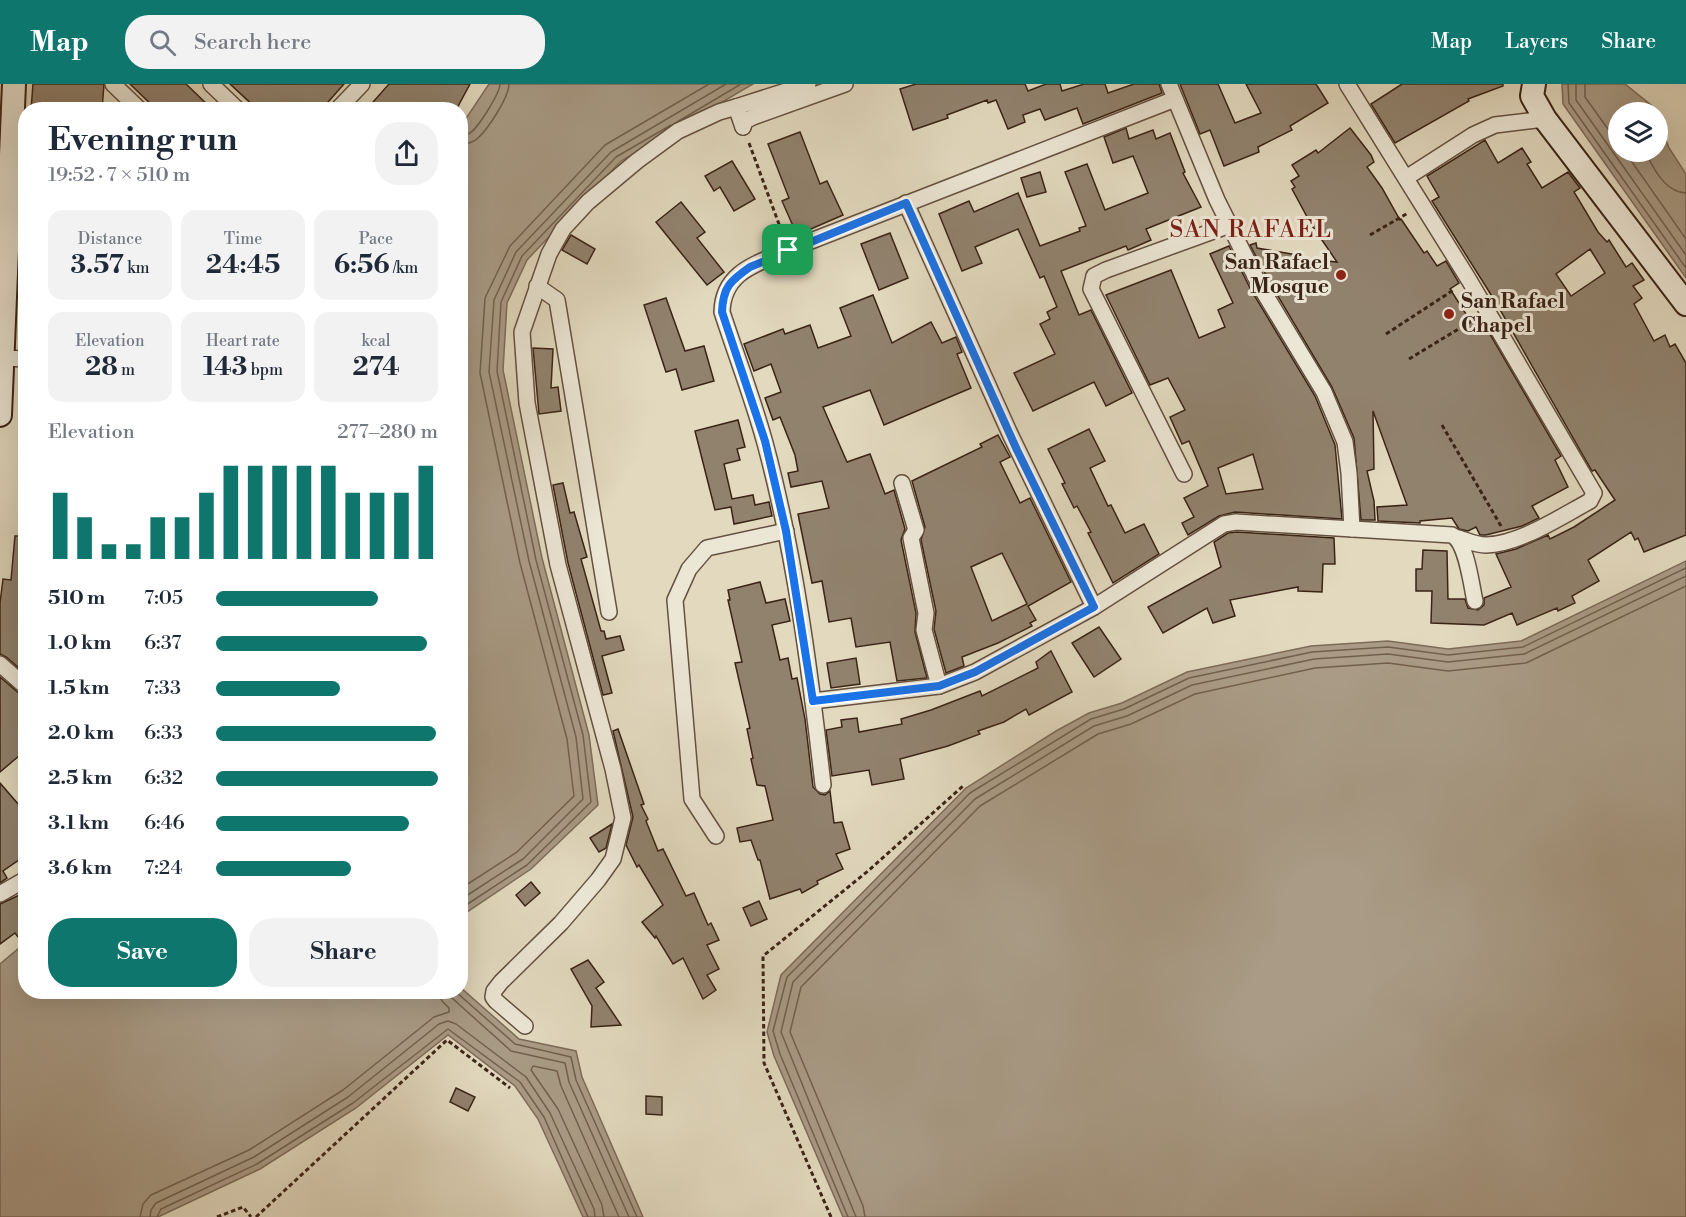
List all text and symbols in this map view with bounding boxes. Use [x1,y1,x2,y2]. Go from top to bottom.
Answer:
search box [125,15,545,69]
text: Map [30,25,89,60]
icon: search [146,26,179,59]
text: Search here [194,29,311,56]
text: Map [1431,29,1472,55]
text: Layers [1505,29,1568,55]
text: Share [1601,29,1656,55]
map controls [1608,102,1668,162]
button: layers [1608,102,1668,162]
text: Evening run [48,120,237,161]
button: share [375,122,438,185]
text: 19:52 · 7 × 510 m [48,163,190,188]
district label: SAN RAFAEL [1169,215,1333,245]
pin [762,224,813,275]
text: Distance [78,229,142,249]
text: Time [224,229,262,249]
text: Pace [359,229,393,249]
icon: arrive [771,233,804,266]
text: 3.57 [70,249,124,281]
text: 24:45 [206,249,280,281]
text: 6:56 [334,249,390,281]
place label: San Rafael Mosque [1225,250,1329,300]
text: km [124,258,150,278]
text: /km [390,258,418,278]
marker: San Rafael Mosque [1334,268,1348,282]
place label: San Rafael Chapel [1461,289,1565,339]
marker: San Rafael Chapel [1442,307,1456,321]
text: Elevation [75,331,145,351]
text: Heart rate [206,331,280,351]
text: kcal [361,331,391,351]
text: 28 [85,351,118,383]
text: 143 [203,351,247,383]
text: 274 [352,351,400,383]
text: m [118,360,135,380]
text: bpm [247,360,283,380]
text: Elevation [48,420,135,445]
text: 277–280 m [337,420,438,445]
text: 510 m [48,586,105,611]
text: 7:05 [144,586,183,611]
text: 1.0 km [48,631,112,656]
text: 6:37 [144,631,181,656]
text: 1.5 km [48,676,109,701]
text: 7:33 [144,676,181,701]
text: 2.0 km [48,721,114,746]
text: 6:33 [144,721,183,746]
text: 2.5 km [48,766,112,791]
text: 6:32 [144,766,183,791]
text: 3.1 km [48,811,109,836]
text: 6:46 [144,811,185,836]
text: 3.6 km [48,856,112,881]
text: 7:24 [144,856,182,881]
button: Save [48,918,237,987]
button: Share [249,918,438,987]

